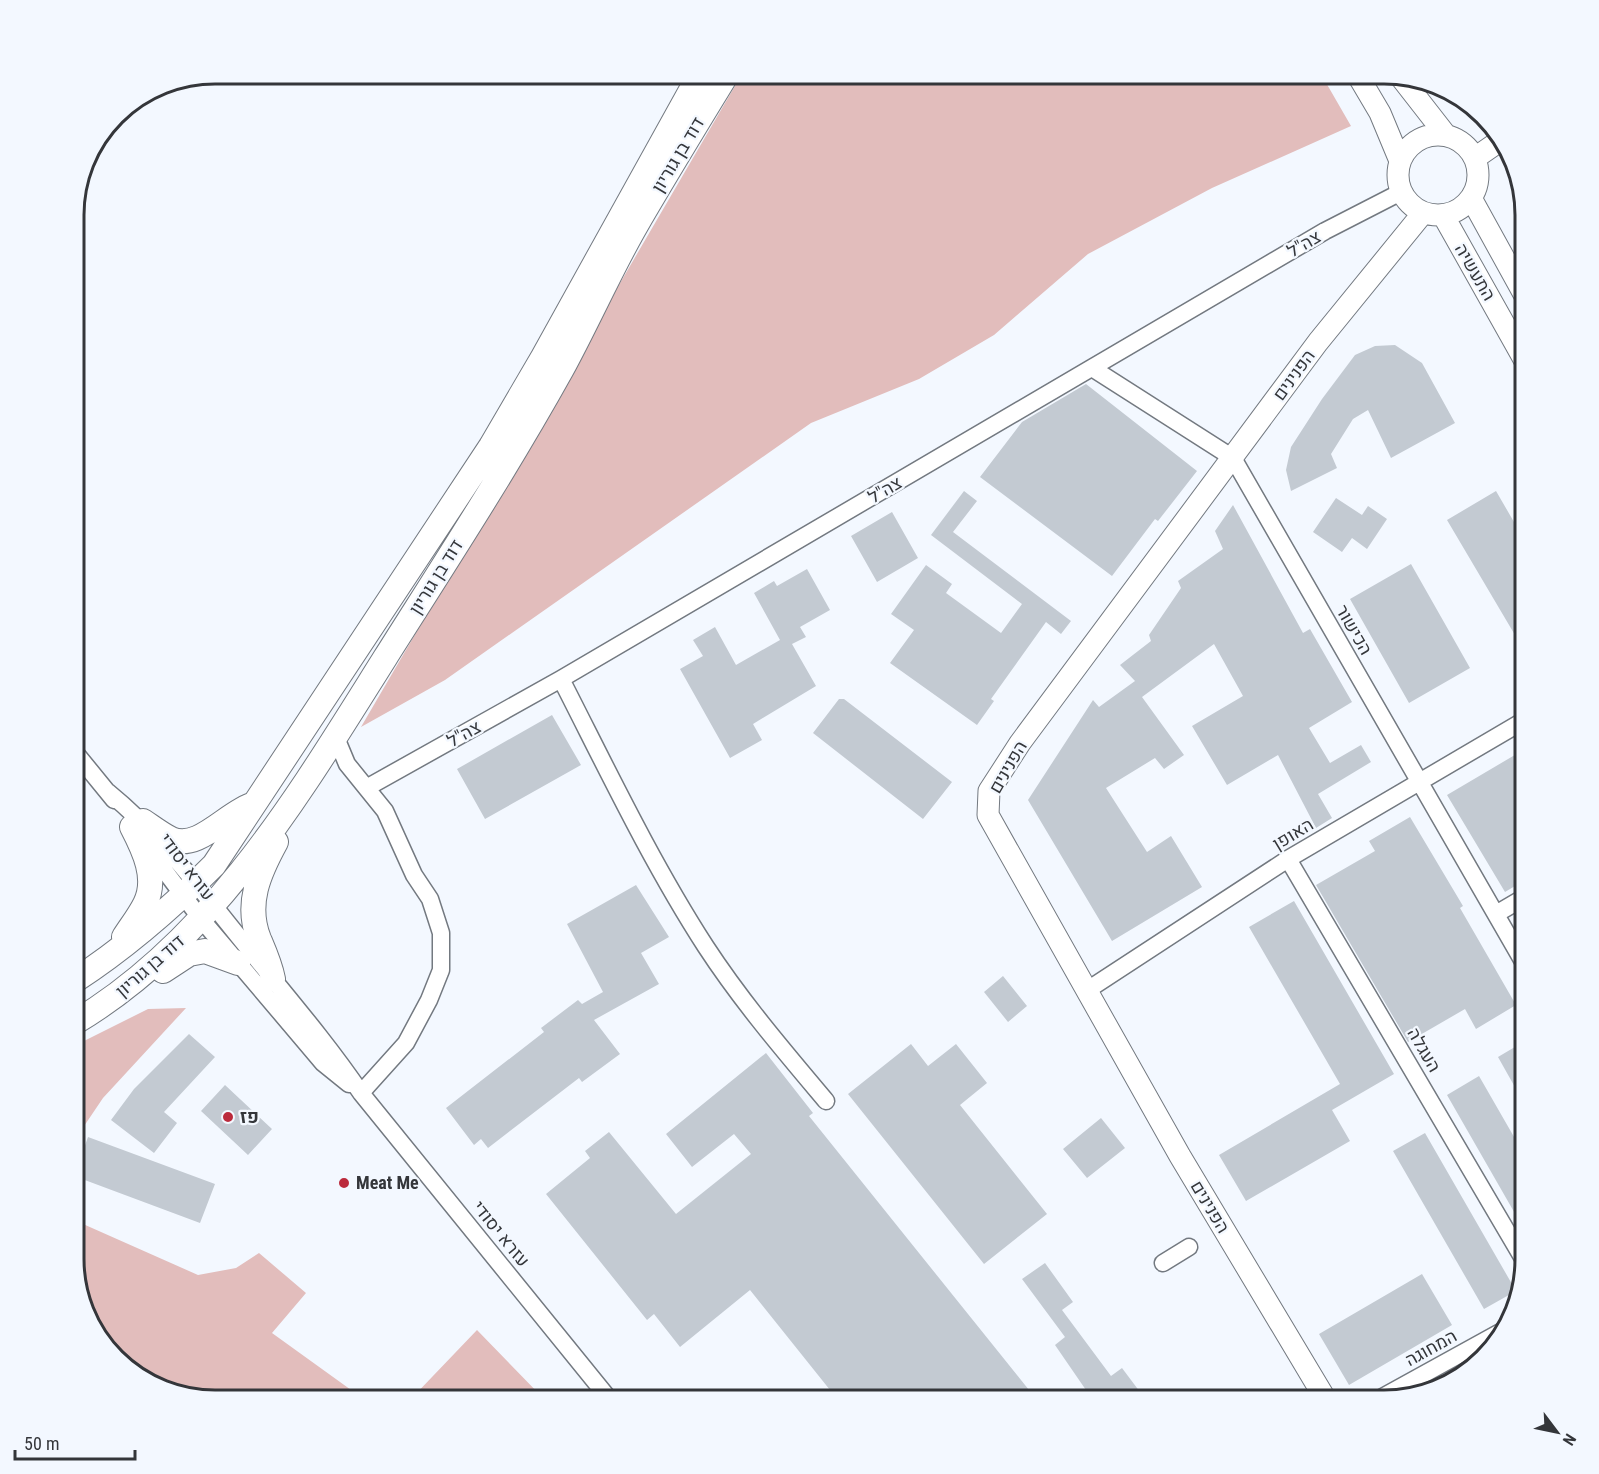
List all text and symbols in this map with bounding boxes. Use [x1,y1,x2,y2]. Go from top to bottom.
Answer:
street label: דוד בן גוריון [647,113,708,196]
street label: צה"ל [1283,226,1324,262]
street label: התעשיה [1451,239,1500,304]
street label: הפנינים [1268,345,1319,404]
street label: צה"ל [864,472,905,508]
street label: דוד בן גוריון [404,536,467,618]
street label: הכישור [1332,601,1377,658]
street label: צה"ל [443,716,484,751]
street label: הפנינים [984,737,1031,797]
street label: האופן [1269,813,1317,854]
street label: עזרא יסודי [155,829,219,904]
street label: דוד בן גוריון [111,930,188,1001]
street label: העגלה [1403,1024,1445,1076]
place label: פז [240,1106,259,1127]
marker: פז [221,1110,235,1124]
place label: Meat Me [356,1172,419,1193]
marker: Meat Me [337,1176,351,1190]
street label: הפנינים [1187,1177,1234,1237]
street label: עזרא יסודי [469,1197,534,1271]
street label: המחוגה [1401,1325,1460,1370]
north arrow [1527,1402,1587,1462]
scale bar [15,1423,135,1461]
text: N [1559,1430,1580,1449]
text: 50 m [24,1433,59,1454]

